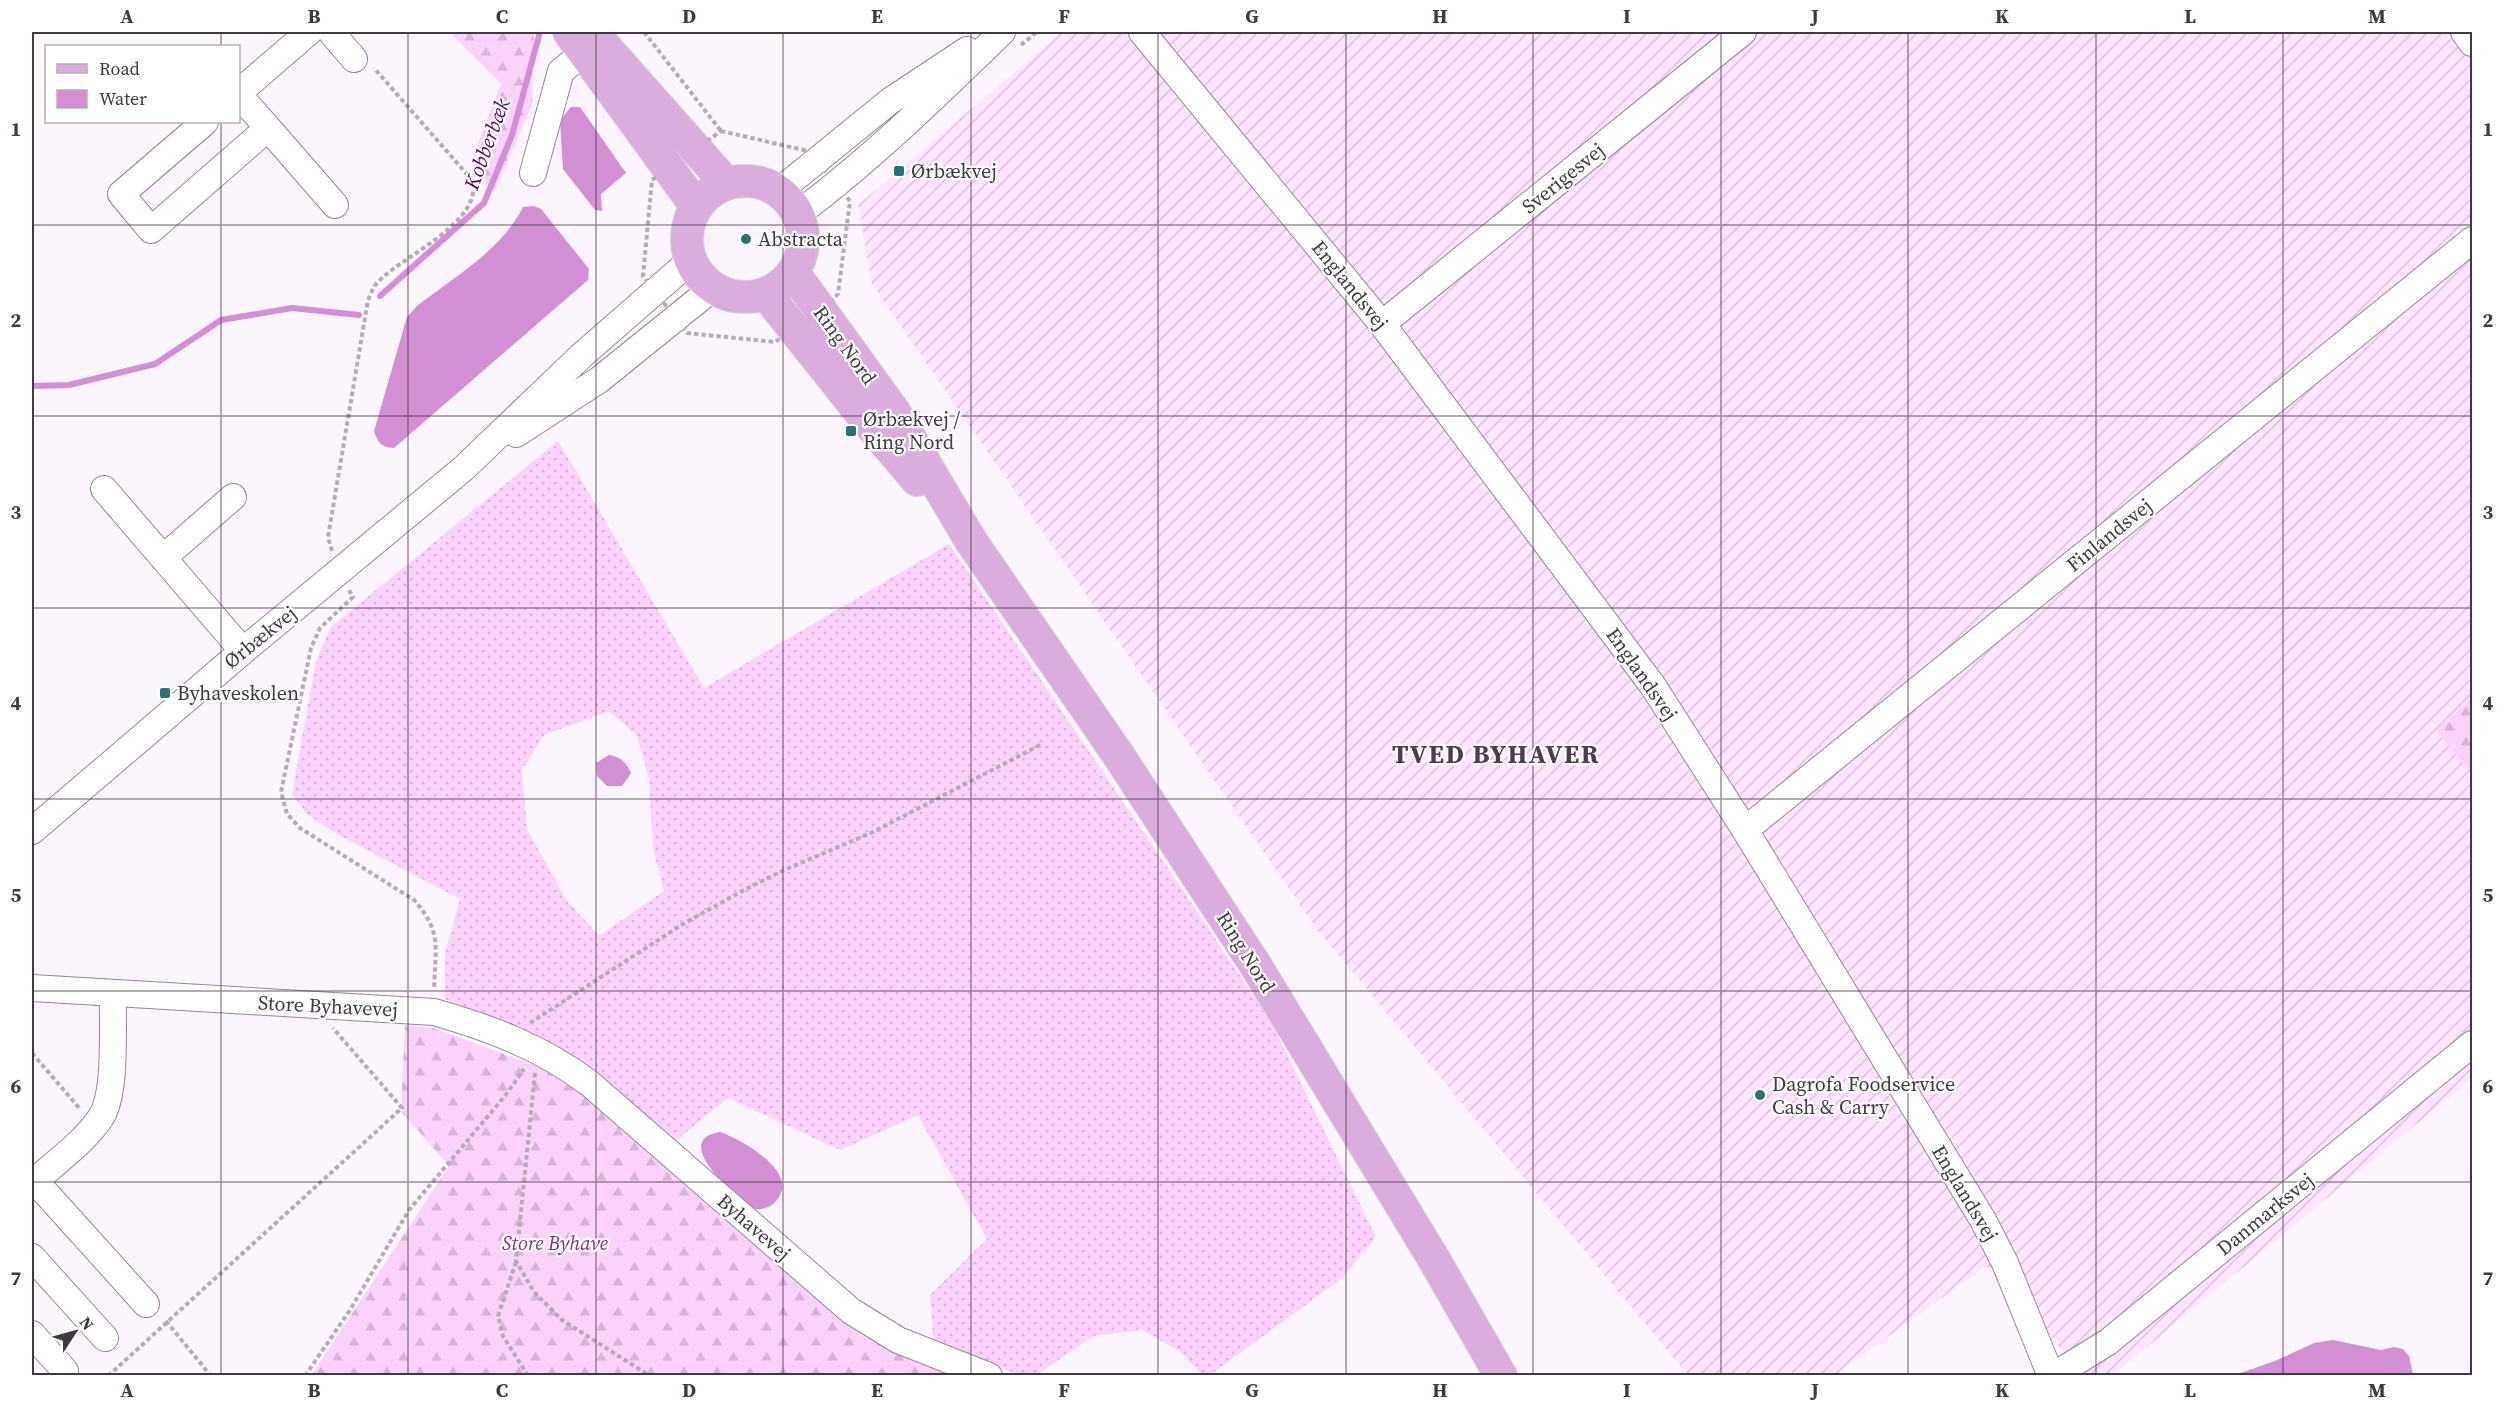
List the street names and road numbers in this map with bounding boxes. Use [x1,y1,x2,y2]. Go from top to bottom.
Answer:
street label: Sverigesvej [1516,136,1610,220]
street label: Englandsvej [1305,234,1395,336]
street label: Ring Nord [807,300,884,391]
street label: Finlandsvej [2060,492,2158,578]
street label: Ørbækvej [218,599,302,675]
street label: Englandsvej [1600,622,1684,726]
street label: Ring Nord [1210,906,1282,999]
street label: Store Byhavevej [257,988,399,1024]
street label: Englandsvej [1925,1140,2005,1246]
street label: Danmarksvej [2210,1166,2320,1262]
street label: Byhavevej [711,1187,797,1267]

